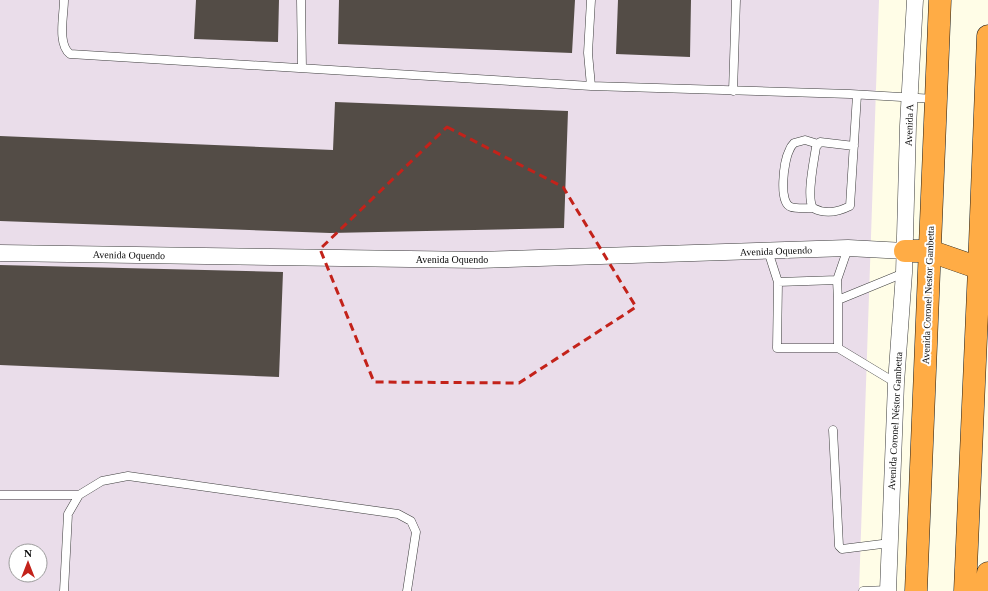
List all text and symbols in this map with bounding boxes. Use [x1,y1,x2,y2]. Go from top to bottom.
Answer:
street label: Avenida A [903,103,915,146]
street label: Avenida Coronel Nestor Gambetta [920,225,936,364]
street label: Avenida Oquendo [740,244,812,258]
street label: Avenida Oquendo [93,249,165,261]
street label: Avenida Oquendo [416,254,488,265]
street label: Avenida Coronel Néstor Gambetta [886,351,904,490]
north arrow [8,543,48,583]
text: N [24,547,32,559]

